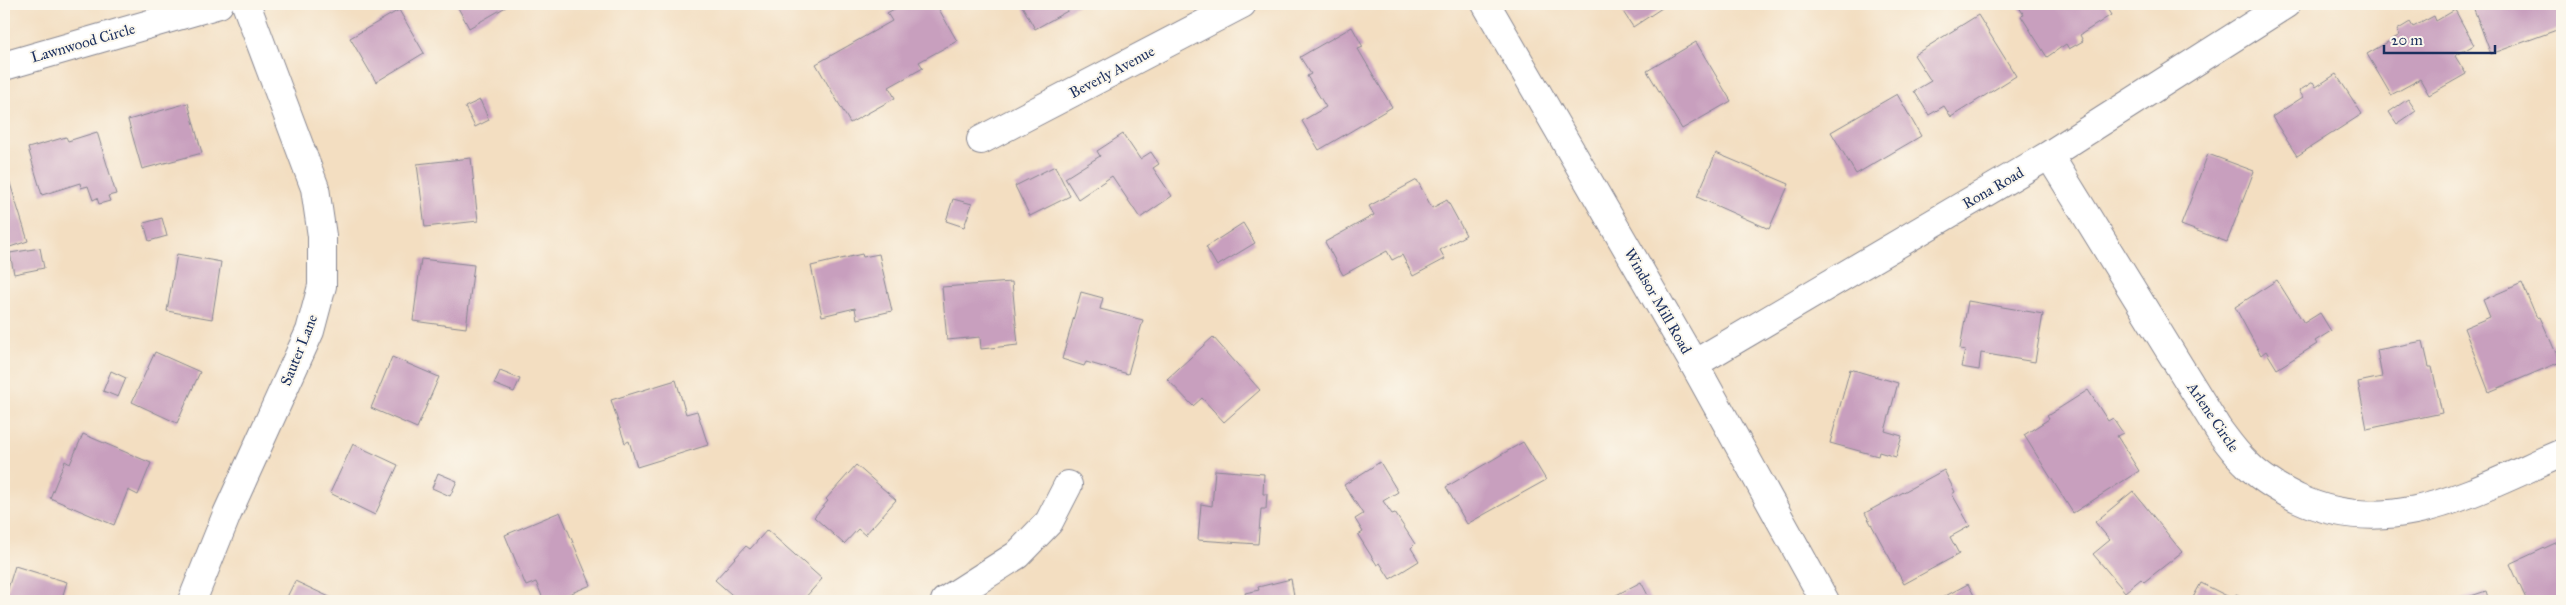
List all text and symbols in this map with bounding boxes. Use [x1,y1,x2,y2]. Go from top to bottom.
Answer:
street label: Lawnwood Circle [29,20,137,66]
scale bar [2384,22,2495,54]
text: 20 m [2391,31,2423,49]
street label: Beverly Avenue [1066,42,1158,102]
street label: Rona Road [1959,163,2027,213]
street label: Windsor Mill Road [1620,245,1696,357]
street label: Sauter Lane [277,312,321,388]
street label: Arlene Circle [2183,378,2243,455]

